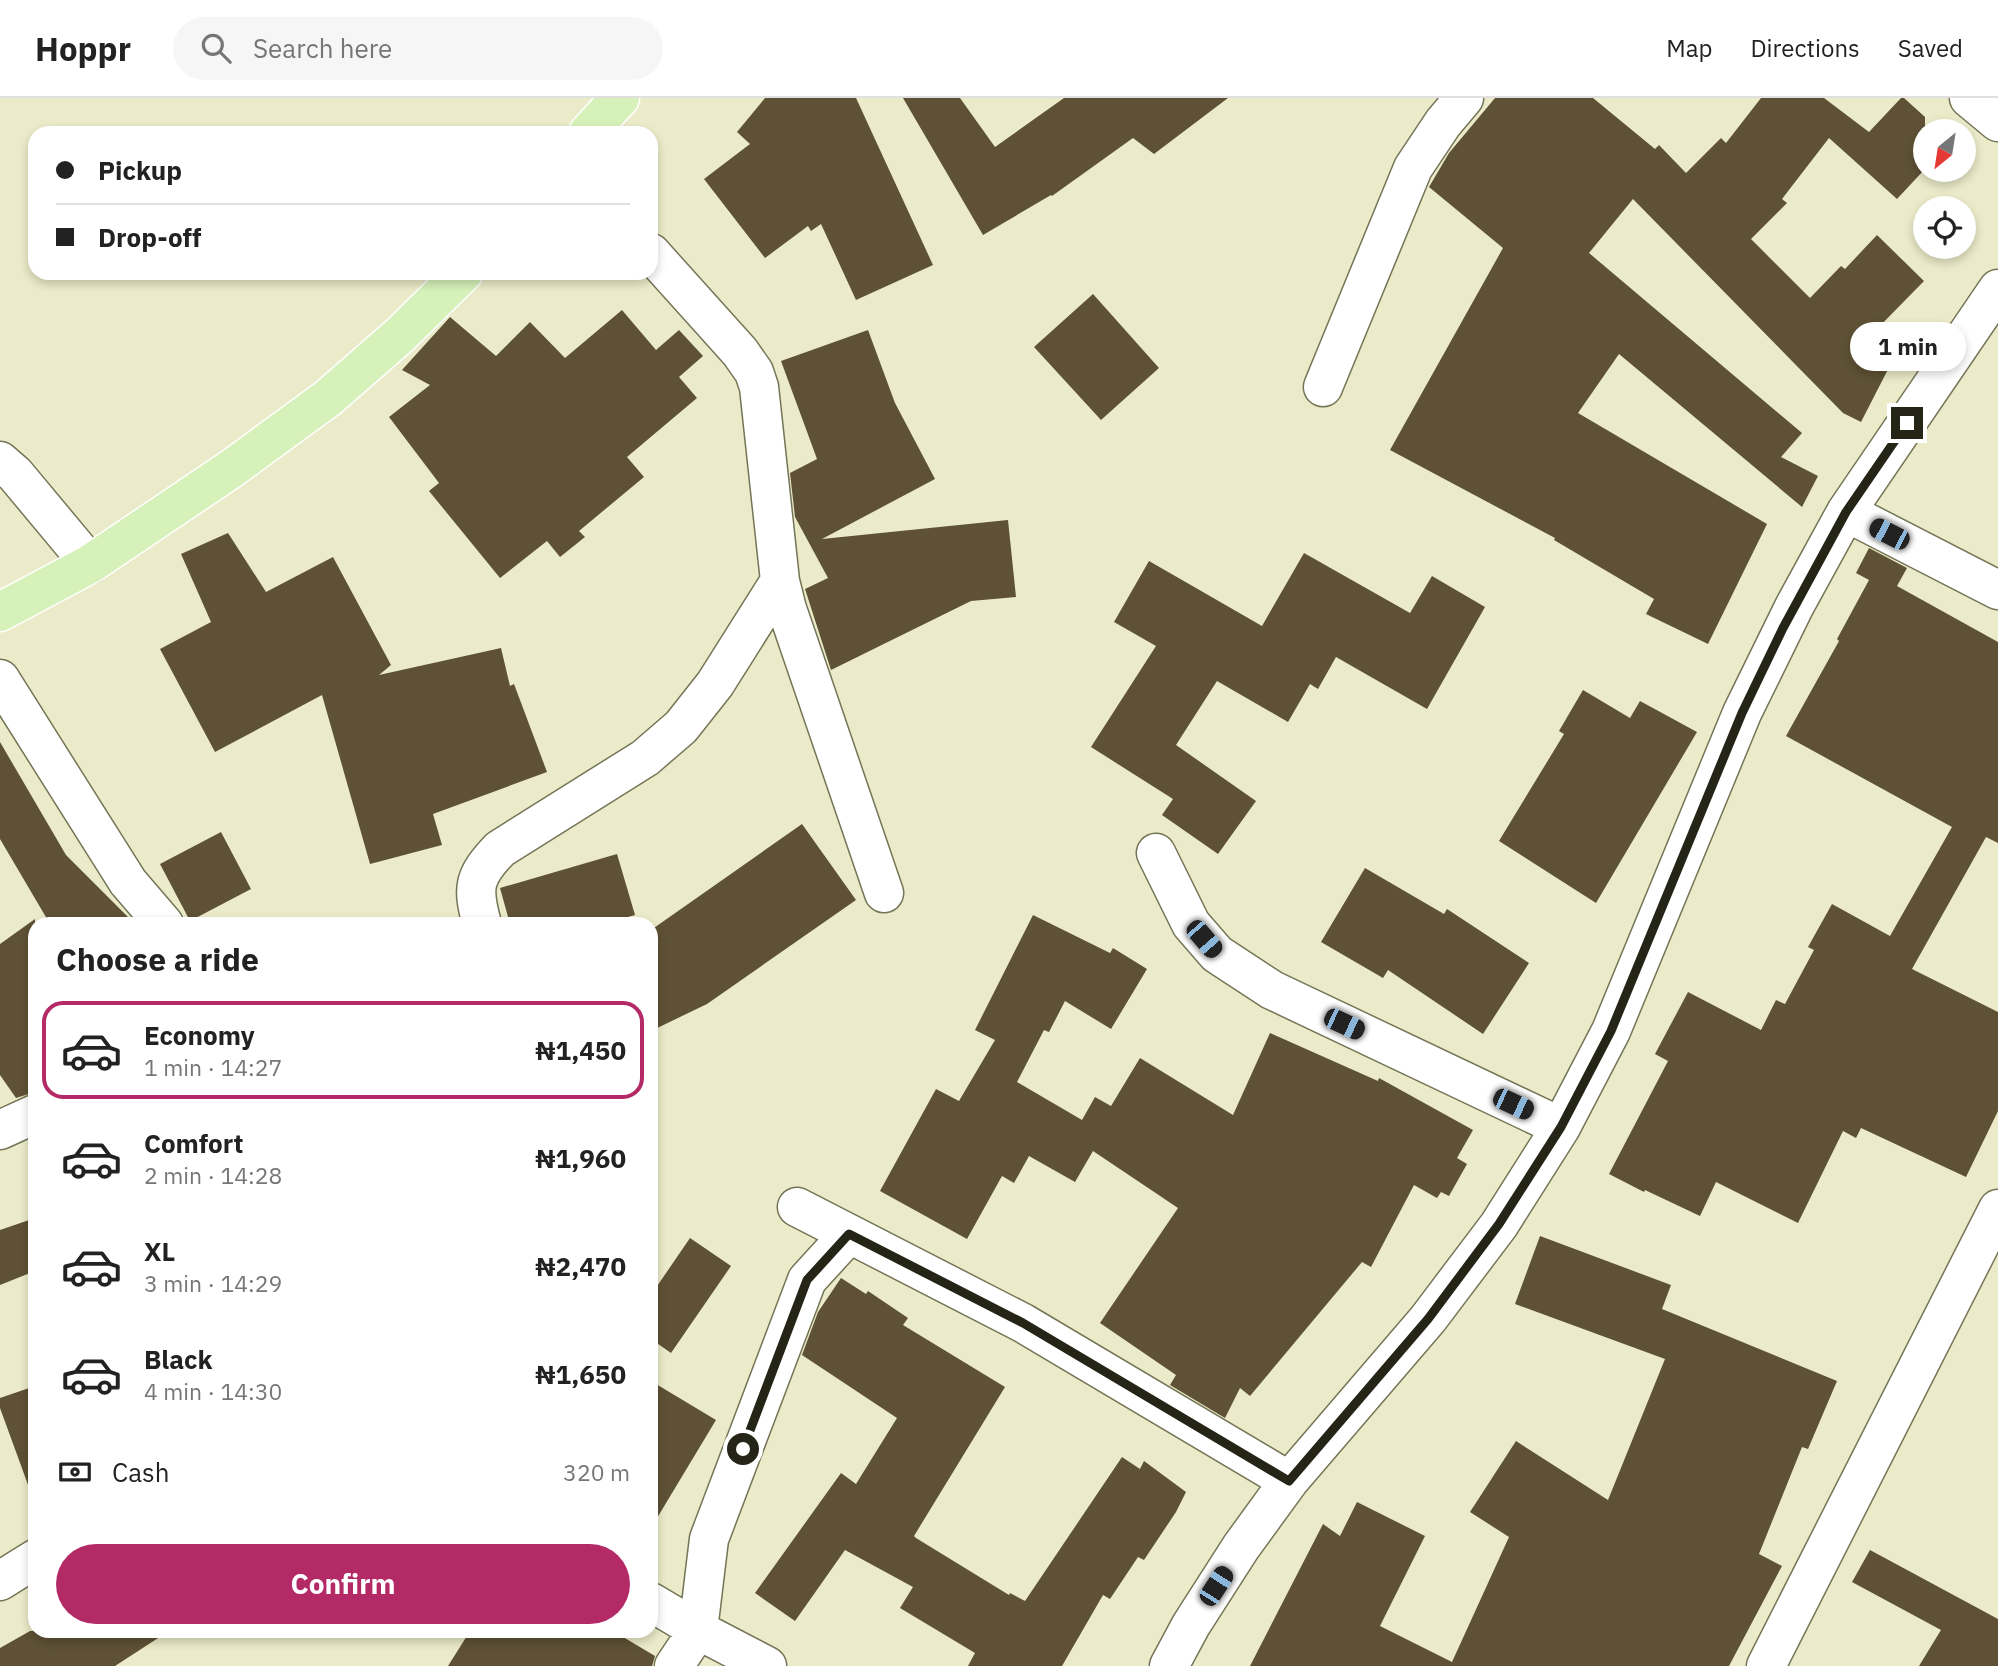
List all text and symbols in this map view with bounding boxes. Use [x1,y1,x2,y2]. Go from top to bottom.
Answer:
search box [173,17,663,80]
text: Hoppr [35,27,131,70]
icon: search [197,29,235,67]
text: Search here [253,31,392,65]
text: Map [1666,32,1712,64]
text: Directions [1750,32,1860,64]
text: Saved [1898,32,1963,64]
north arrow [1913,119,1976,182]
map controls [1913,119,1976,259]
text: Pickup [98,153,182,187]
button: locate [1913,196,1976,259]
text: Drop-off [98,220,201,254]
callout: 1 min [1849,322,1965,370]
text: 1 min [1878,331,1938,361]
route end [1891,407,1923,439]
car [1866,515,1913,553]
car [1183,916,1226,962]
text: Choose a ride [56,938,259,980]
car [1321,1006,1368,1042]
text: Economy [144,1018,255,1052]
icon: car [60,1019,123,1082]
text: ₦1,450 [535,1033,626,1067]
text: 1 min · 14:27 [144,1052,282,1082]
car [1490,1086,1537,1122]
text: Comfort [144,1126,243,1160]
icon: car [60,1127,123,1190]
text: ₦1,960 [535,1141,626,1175]
text: 2 min · 14:28 [144,1160,282,1190]
text: XL [144,1234,175,1268]
icon: car [60,1235,123,1298]
text: ₦2,470 [535,1249,626,1283]
text: 3 min · 14:29 [144,1268,282,1298]
text: Black [144,1342,212,1376]
icon: car [60,1343,123,1406]
text: ₦1,650 [535,1357,626,1391]
text: 4 min · 14:30 [144,1376,282,1406]
route start [727,1433,759,1465]
icon: cash [56,1453,94,1491]
text: Cash [112,1455,169,1489]
text: 320 m [563,1457,630,1487]
button: Confirm [56,1544,630,1624]
car [1196,1563,1237,1609]

